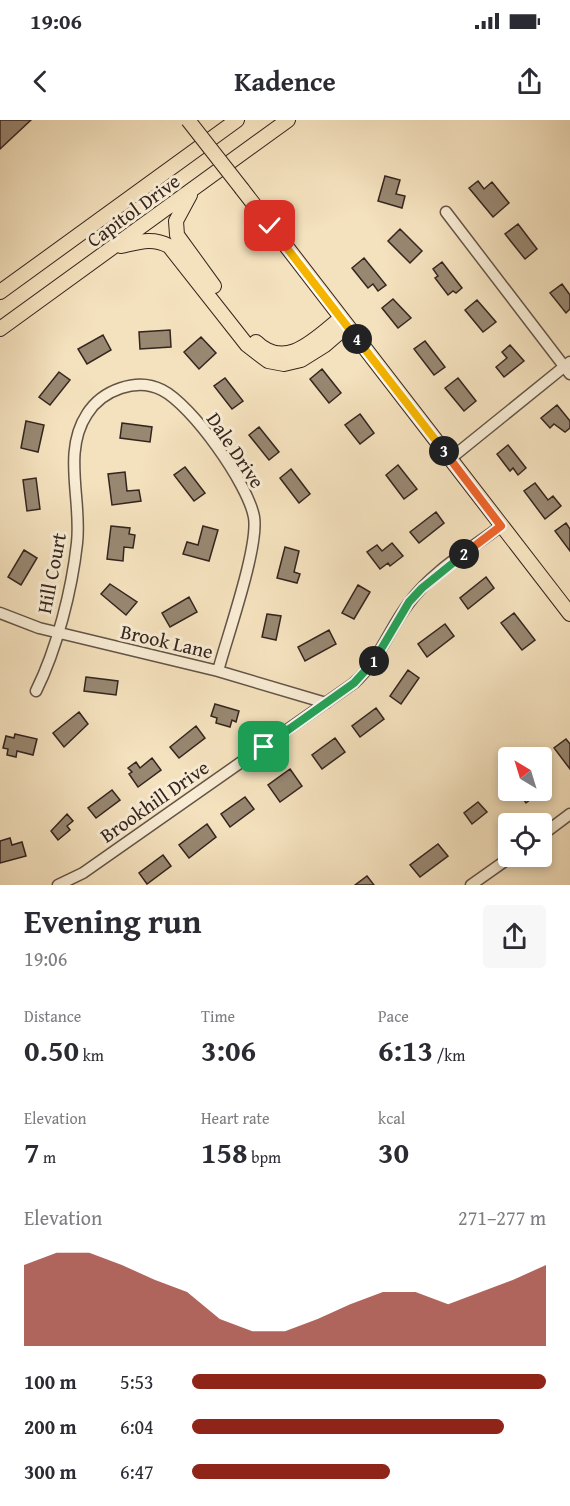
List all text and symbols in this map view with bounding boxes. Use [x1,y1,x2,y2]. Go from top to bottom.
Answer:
text: 19:06 [30,5,82,37]
text: Kadence [234,61,336,101]
icon: back [24,65,57,98]
icon: share [513,65,546,98]
street label: Capitol Drive [80,166,186,254]
pin [244,200,295,251]
icon: check [253,209,286,242]
pin: 4 [342,324,372,354]
text: 4 [353,327,361,351]
street label: Dale Drive [200,406,272,494]
pin: 3 [429,436,459,466]
text: 3 [440,439,448,463]
street label: Hill Court [29,530,73,616]
pin: 2 [449,539,479,569]
text: 2 [460,542,468,566]
street label: Brook Lane [118,616,216,666]
pin: 1 [359,646,389,676]
text: 1 [370,649,378,673]
pin [238,721,289,772]
icon: arrive [247,730,280,763]
north arrow [498,747,552,801]
map controls [498,747,552,867]
street label: Brookhill Drive [94,753,214,849]
button: locate [498,813,552,867]
text: Evening run [24,897,201,945]
button: share [483,905,546,968]
text: 19:06 [24,944,67,973]
text: Distance [24,1004,81,1028]
text: Time [201,1004,235,1028]
text: Pace [378,1004,409,1028]
text: 0.50 [24,1028,79,1072]
text: 3:06 [201,1028,256,1072]
text: 6:13 [378,1028,433,1072]
text: km [79,1043,104,1067]
text: /km [433,1043,465,1067]
text: Elevation [24,1106,87,1130]
text: Heart rate [201,1106,270,1130]
text: kcal [378,1106,405,1130]
text: 7 [24,1130,40,1174]
text: 158 [201,1130,248,1174]
text: 30 [378,1130,409,1174]
text: m [40,1145,56,1169]
text: bpm [248,1145,281,1169]
text: Elevation [24,1203,102,1232]
text: 271–277 m [458,1203,546,1232]
text: 100 m [24,1367,77,1396]
text: 5:53 [120,1367,154,1396]
text: 200 m [24,1412,77,1441]
text: 6:04 [120,1412,154,1441]
text: 300 m [24,1457,77,1486]
text: 6:47 [120,1457,154,1486]

